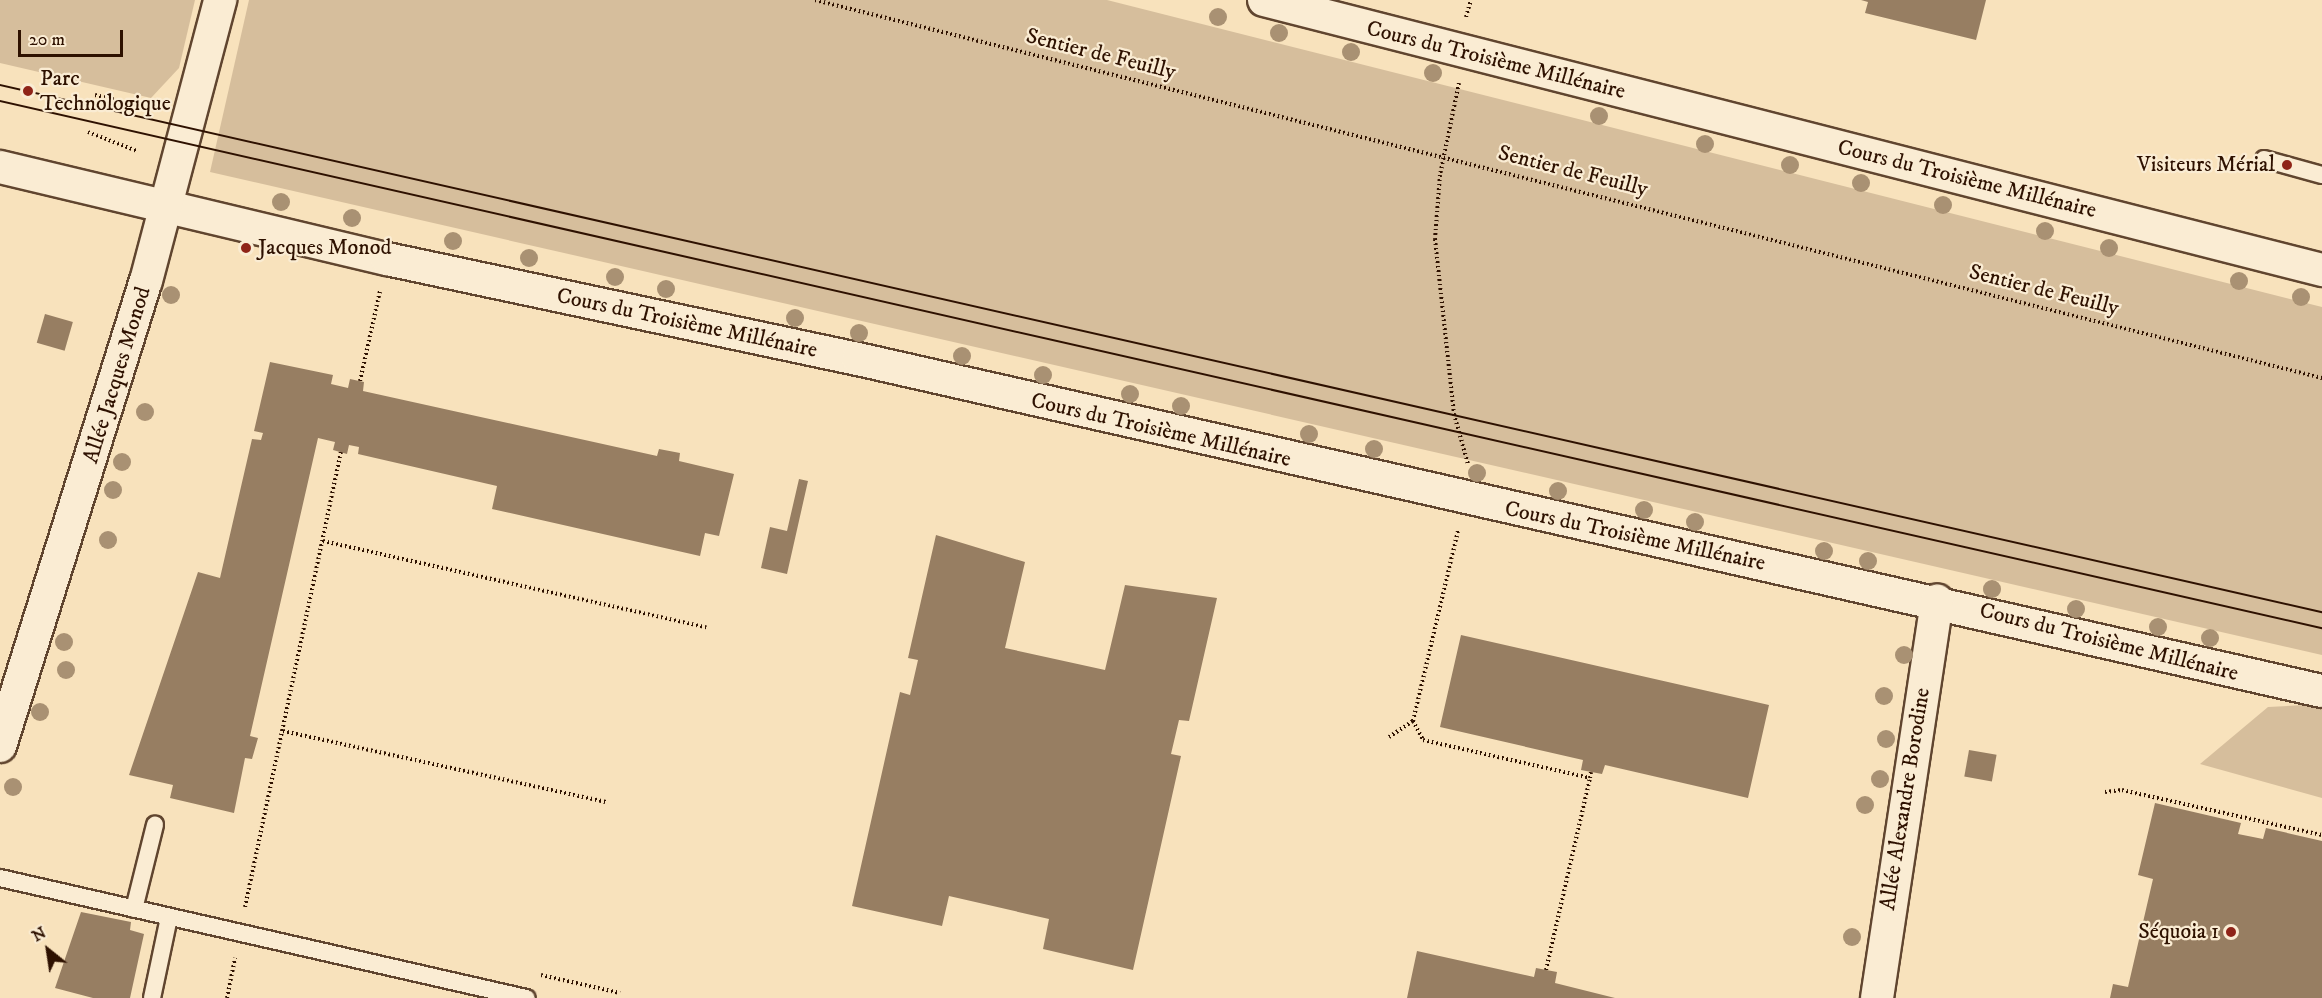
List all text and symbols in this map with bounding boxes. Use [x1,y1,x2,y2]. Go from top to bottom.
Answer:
street label: Cours du Troisième Millénaire [1364,15,1628,105]
scale bar [21,18,126,56]
street label: Sentier de Feuilly [1023,23,1179,85]
text: 20 m [29,29,65,51]
place label: Parc Technologique [40,65,171,116]
marker: Parc Technologique [21,84,35,98]
street label: Cours du Troisième Millénaire [1835,134,2099,224]
street label: Sentier de Feuilly [1495,140,1651,202]
place label: Visiteurs Mérial [2137,152,2275,178]
marker: Visiteurs Mérial [2280,158,2294,172]
place label: Jacques Monod [258,235,391,261]
marker: Jacques Monod [239,241,253,255]
street label: Sentier de Feuilly [1966,259,2122,321]
street label: Cours du Troisième Millénaire [554,282,820,364]
street label: Allée Jacques Monod [78,283,156,467]
street label: Cours du Troisième Millénaire [1029,387,1293,473]
street label: Cours du Troisième Millénaire [1502,495,1768,577]
street label: Cours du Troisième Millénaire [1977,597,2241,687]
street label: Allée Alexandre Borodine [1874,686,1936,912]
place label: Séquoia 1 [2138,919,2219,945]
north arrow [18,920,78,980]
text: N [28,922,50,946]
marker: Séquoia 1 [2224,925,2238,939]

